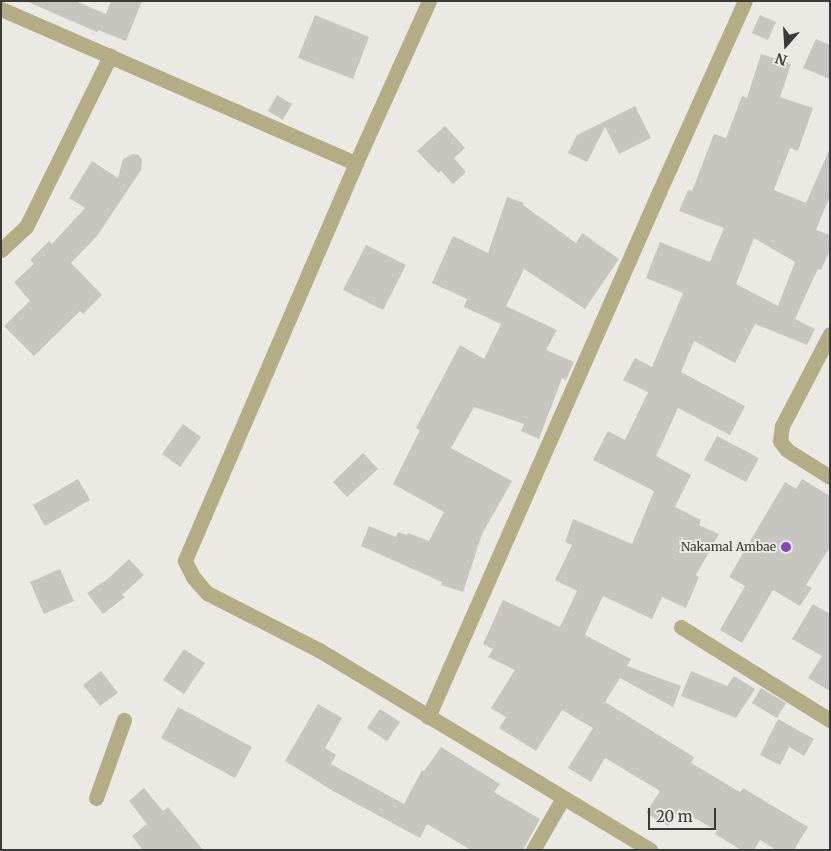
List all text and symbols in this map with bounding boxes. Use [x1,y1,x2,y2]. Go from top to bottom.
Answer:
north arrow [761,20,811,70]
text: N [773,49,789,69]
place label: Nakamal Ambae [681,540,776,554]
marker: Nakamal Ambae [780,541,792,553]
scale bar [651,798,718,830]
text: 20 m [656,807,693,826]

